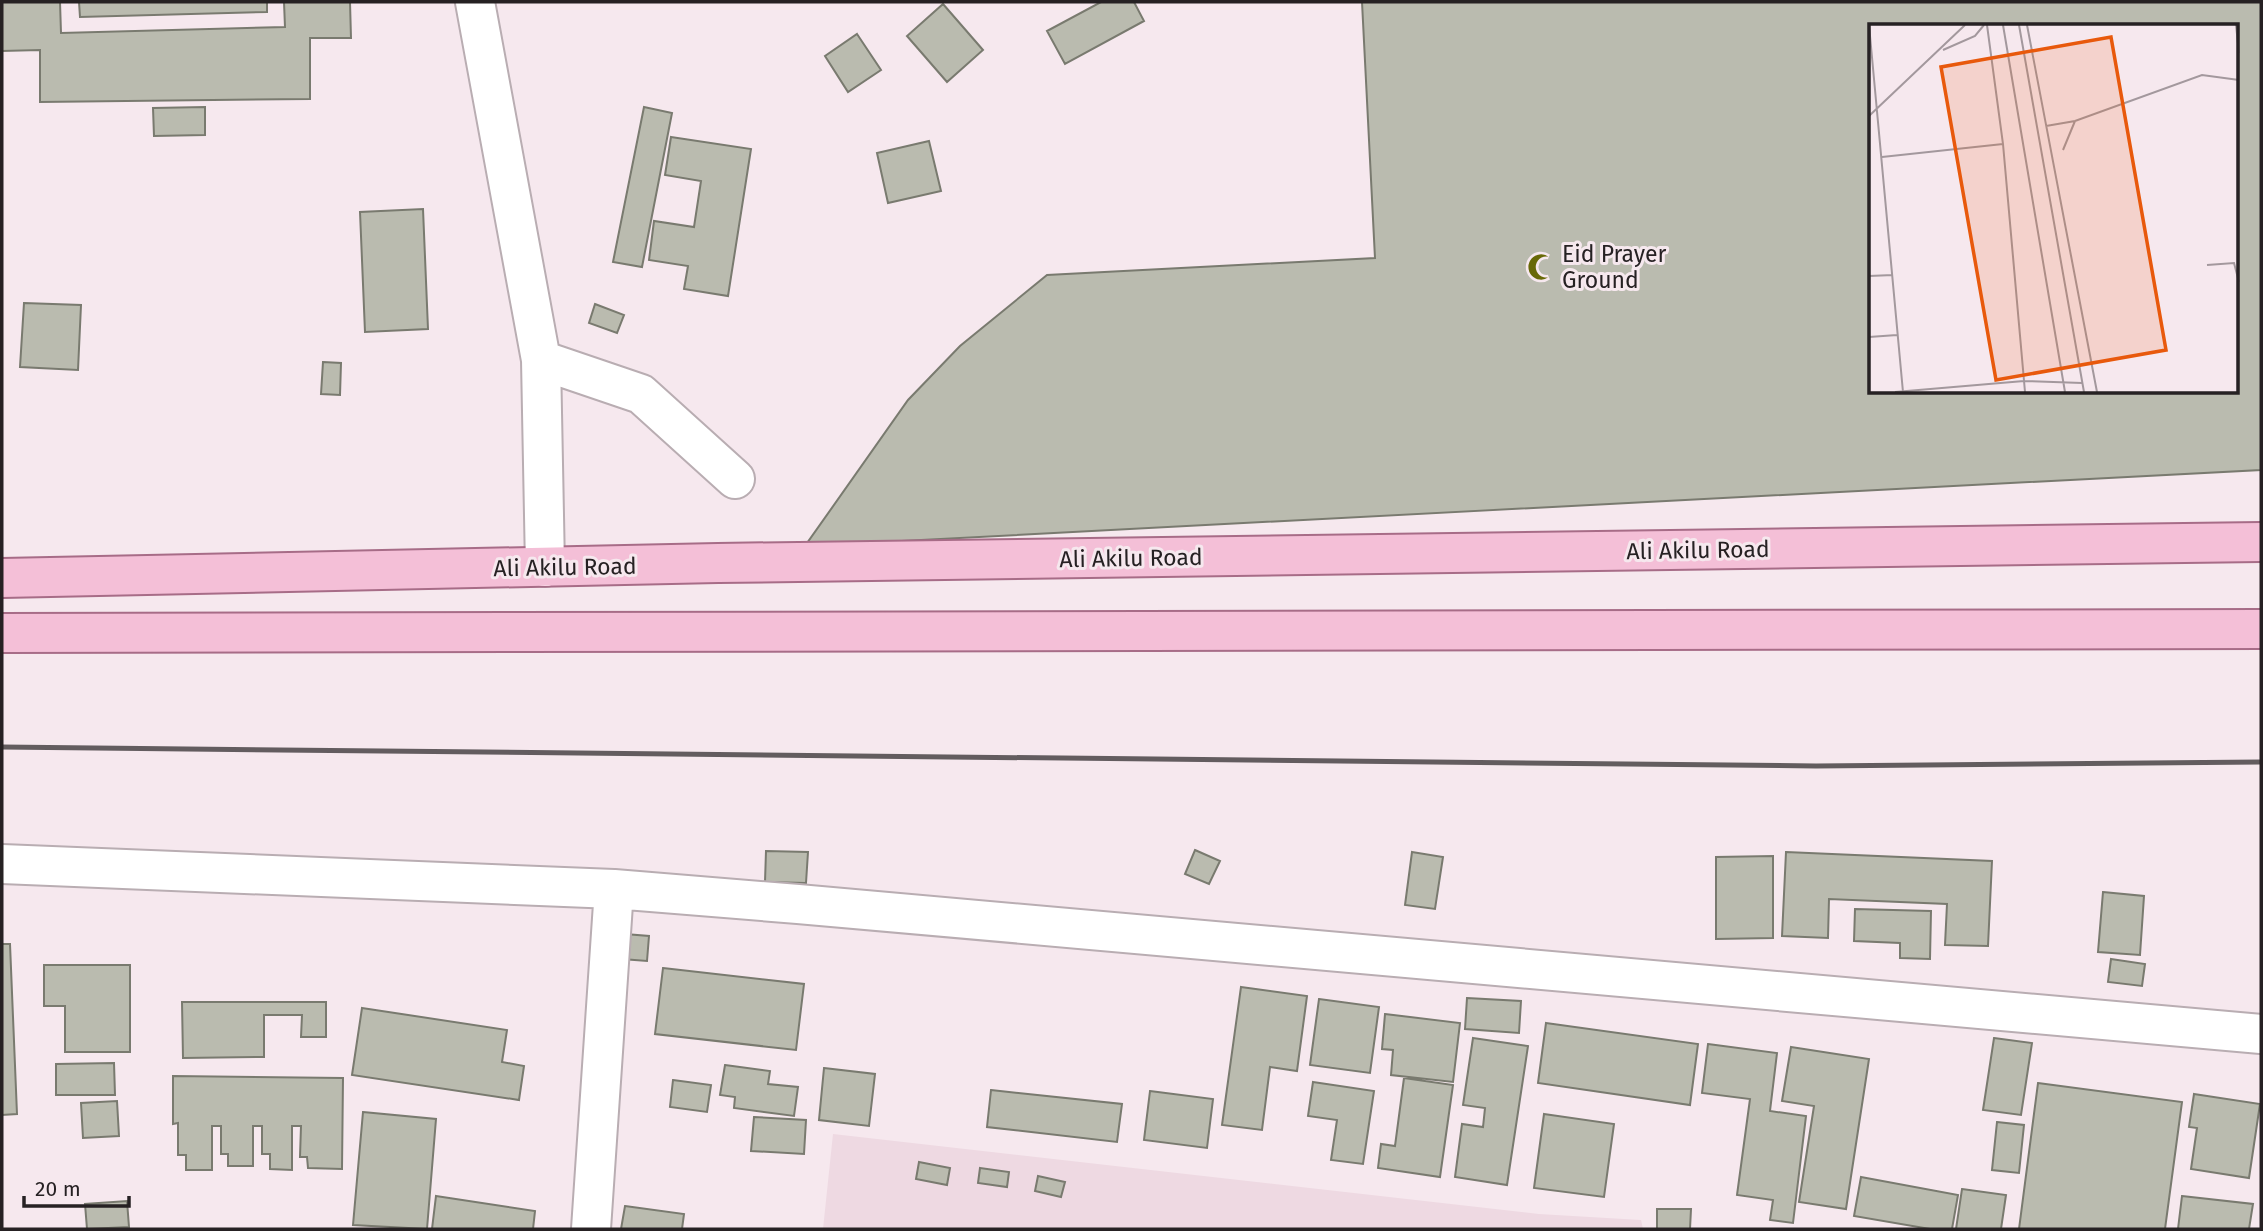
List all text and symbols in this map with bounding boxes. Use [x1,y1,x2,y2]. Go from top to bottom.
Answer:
inset map [1869,24,2238,394]
place label: Eid Prayer Ground [1562,240,1667,294]
mosque icon: Eid Prayer Ground [1526,252,1556,282]
street label: Ali Akilu Road [1626,535,1770,565]
street label: Ali Akilu Road [1059,543,1203,573]
street label: Ali Akilu Road [493,552,637,582]
scale bar [24,1164,130,1208]
text: 20 m [35,1176,81,1202]

